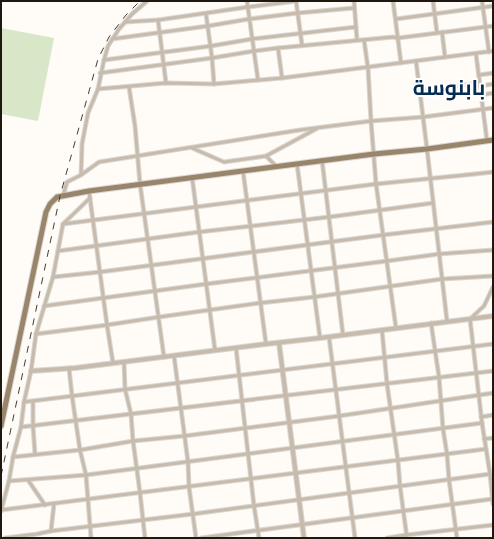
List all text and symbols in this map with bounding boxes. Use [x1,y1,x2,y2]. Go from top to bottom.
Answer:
district label: بابنوسة [413,76,485,101]

